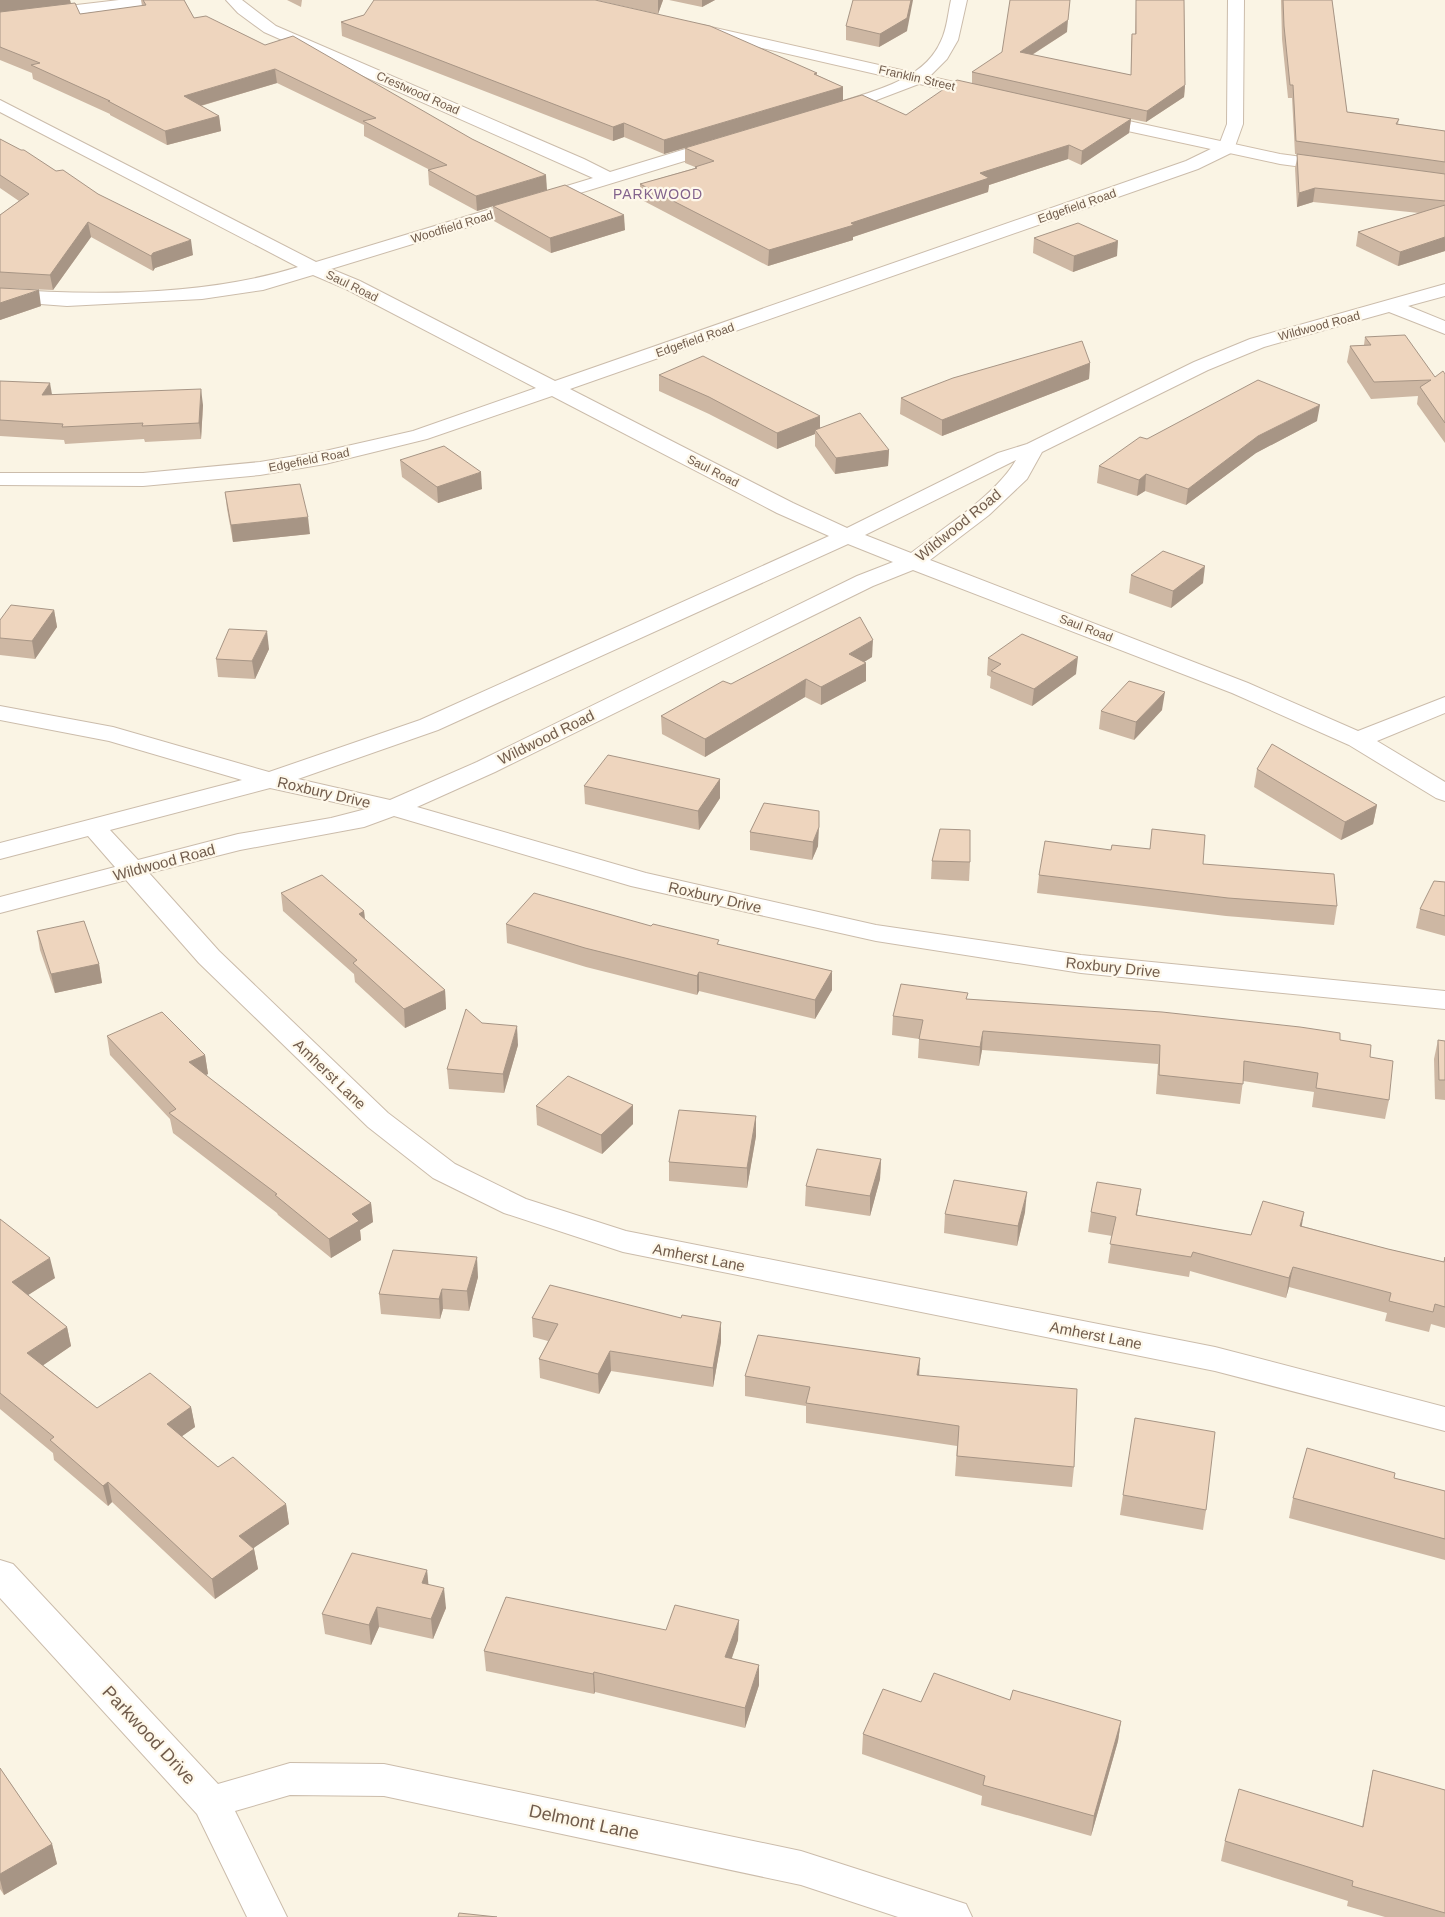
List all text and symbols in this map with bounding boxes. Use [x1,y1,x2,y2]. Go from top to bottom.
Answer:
street label: Franklin Street [877,62,957,94]
street label: Crestwood Road [374,68,462,118]
district label: PARKWOOD [613,186,703,202]
street label: Edgefield Road [1036,186,1118,226]
street label: Woodfield Road [409,208,495,246]
street label: Saul Road [324,267,380,305]
street label: Wildwood Road [1277,308,1361,344]
street label: Edgefield Road [654,320,736,360]
street label: Edgefield Road [267,445,351,475]
street label: Saul Road [685,452,741,490]
street label: Wildwood Road [912,485,1004,565]
street label: Saul Road [1057,611,1115,645]
street label: Wildwood Road [495,706,597,768]
street label: Roxbury Drive [276,773,372,811]
street label: Wildwood Road [111,840,217,884]
street label: Roxbury Drive [667,878,763,916]
street label: Roxbury Drive [1065,954,1161,980]
street label: Amherst Lane [291,1035,369,1113]
street label: Amherst Lane [652,1240,746,1274]
street label: Amherst Lane [1049,1318,1143,1352]
street label: Parkwood Drive [98,1682,200,1788]
street label: Delmont Lane [527,1801,641,1843]

